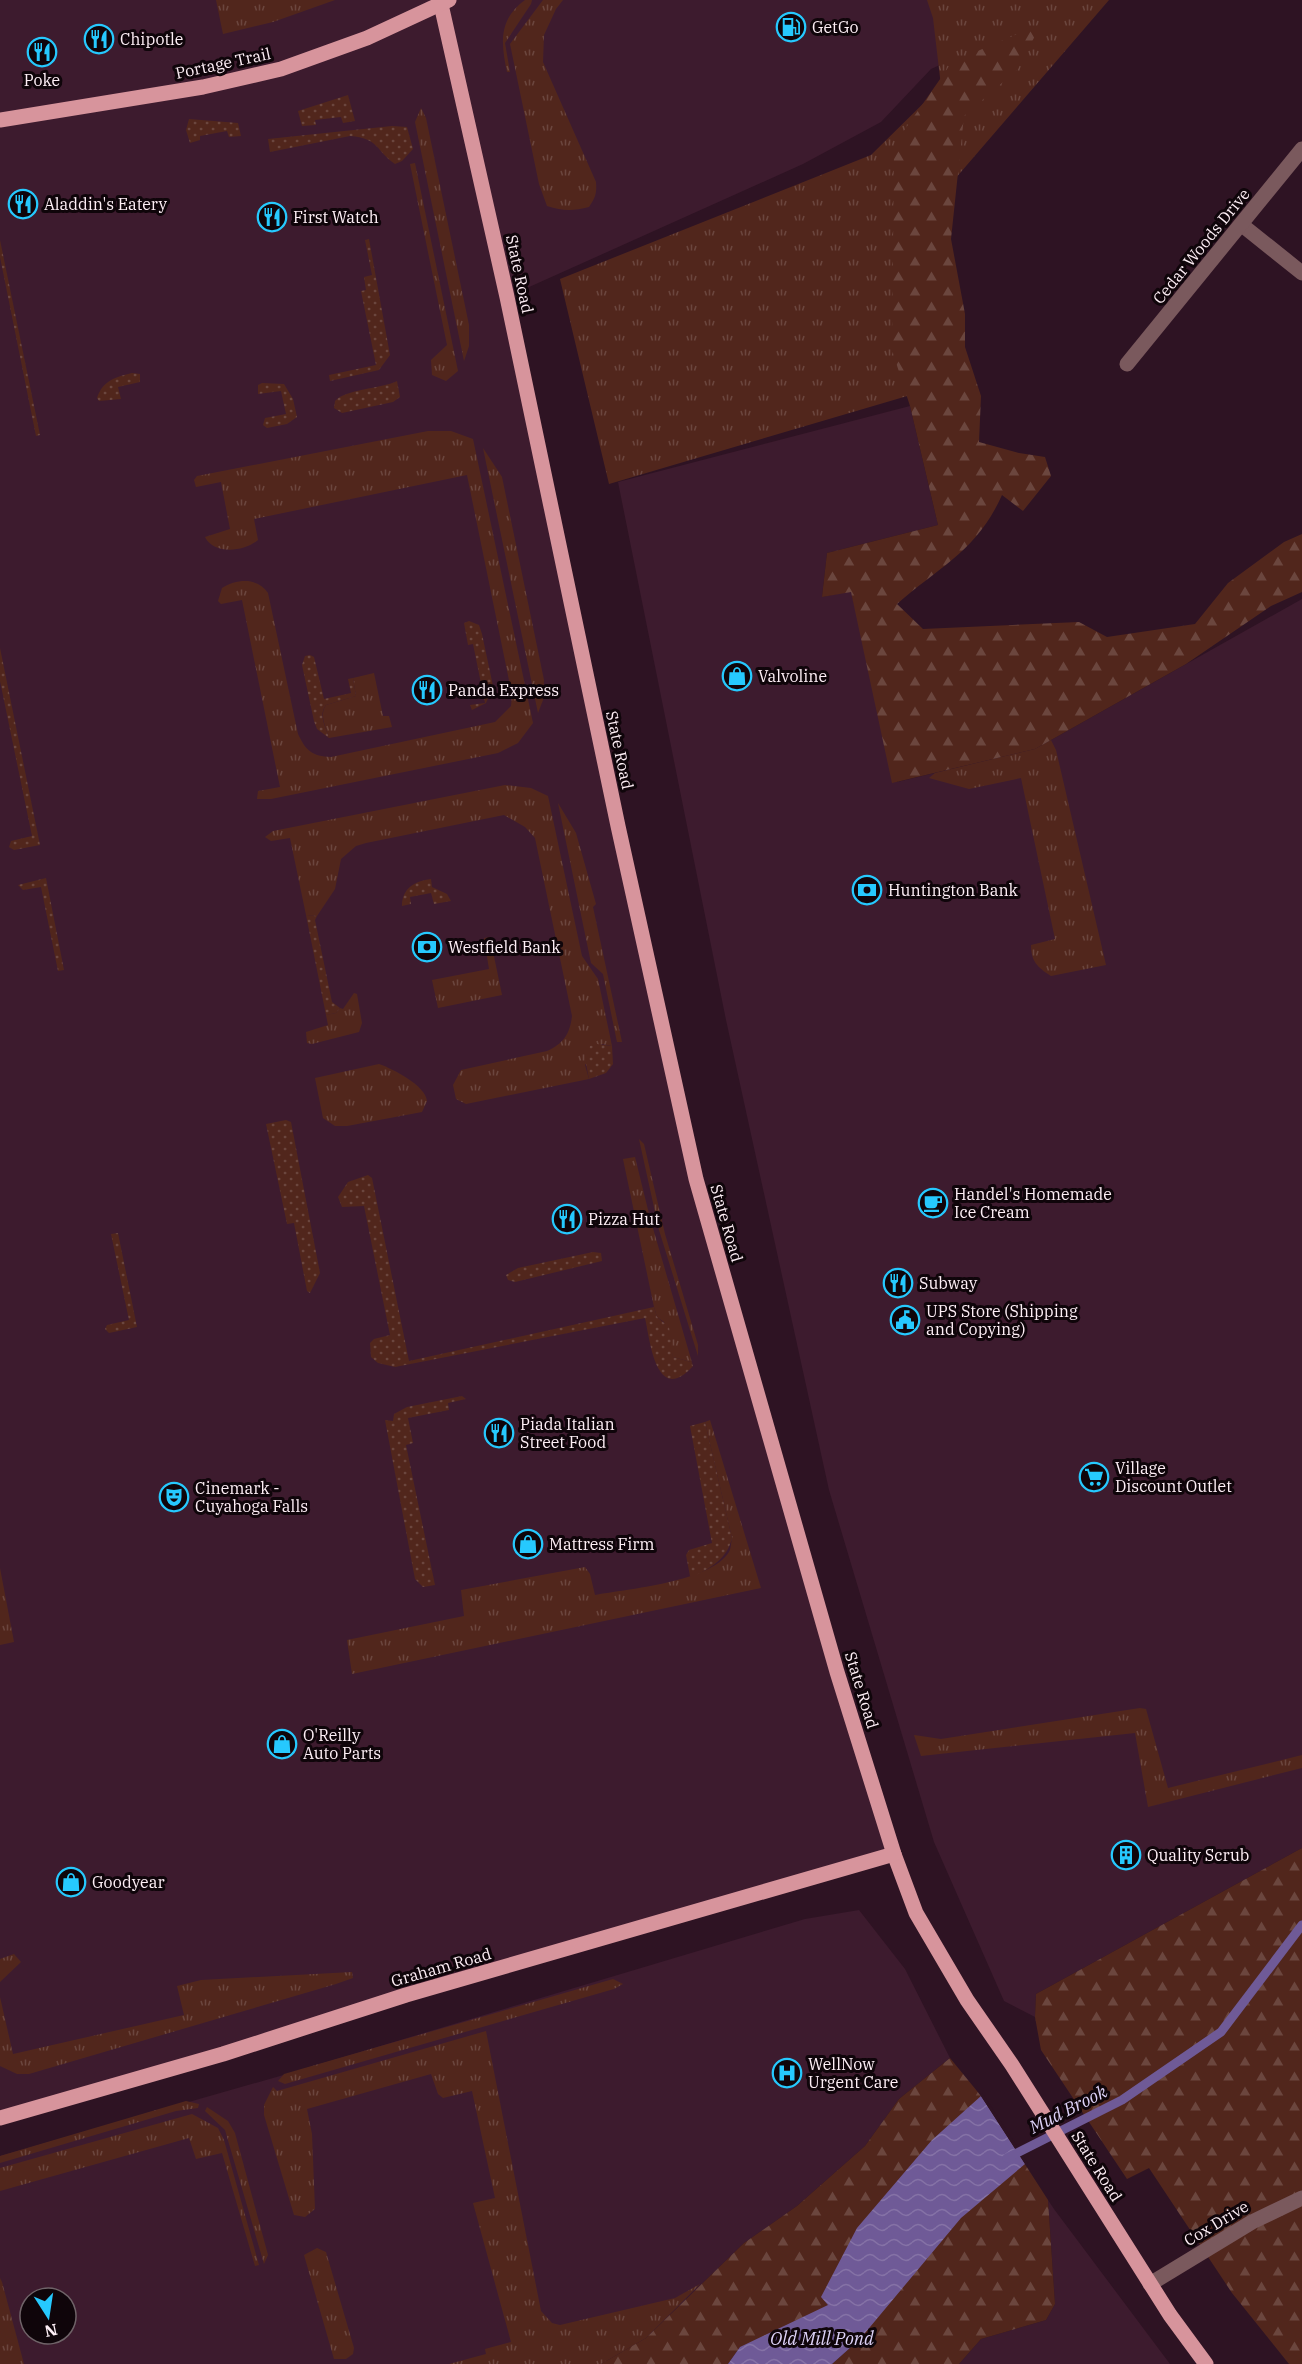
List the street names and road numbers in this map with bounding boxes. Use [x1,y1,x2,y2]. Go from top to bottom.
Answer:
street label: Portage Trail [173,43,273,83]
street label: Cedar Woods Drive [1148,184,1254,308]
street label: State Road [502,233,538,315]
street label: State Road [602,709,638,791]
street label: State Road [706,1182,748,1264]
street label: State Road [841,1649,883,1731]
street label: Graham Road [389,1943,494,1991]
street label: State Road [1067,2127,1127,2205]
street label: Cox Drive [1180,2196,1252,2250]

